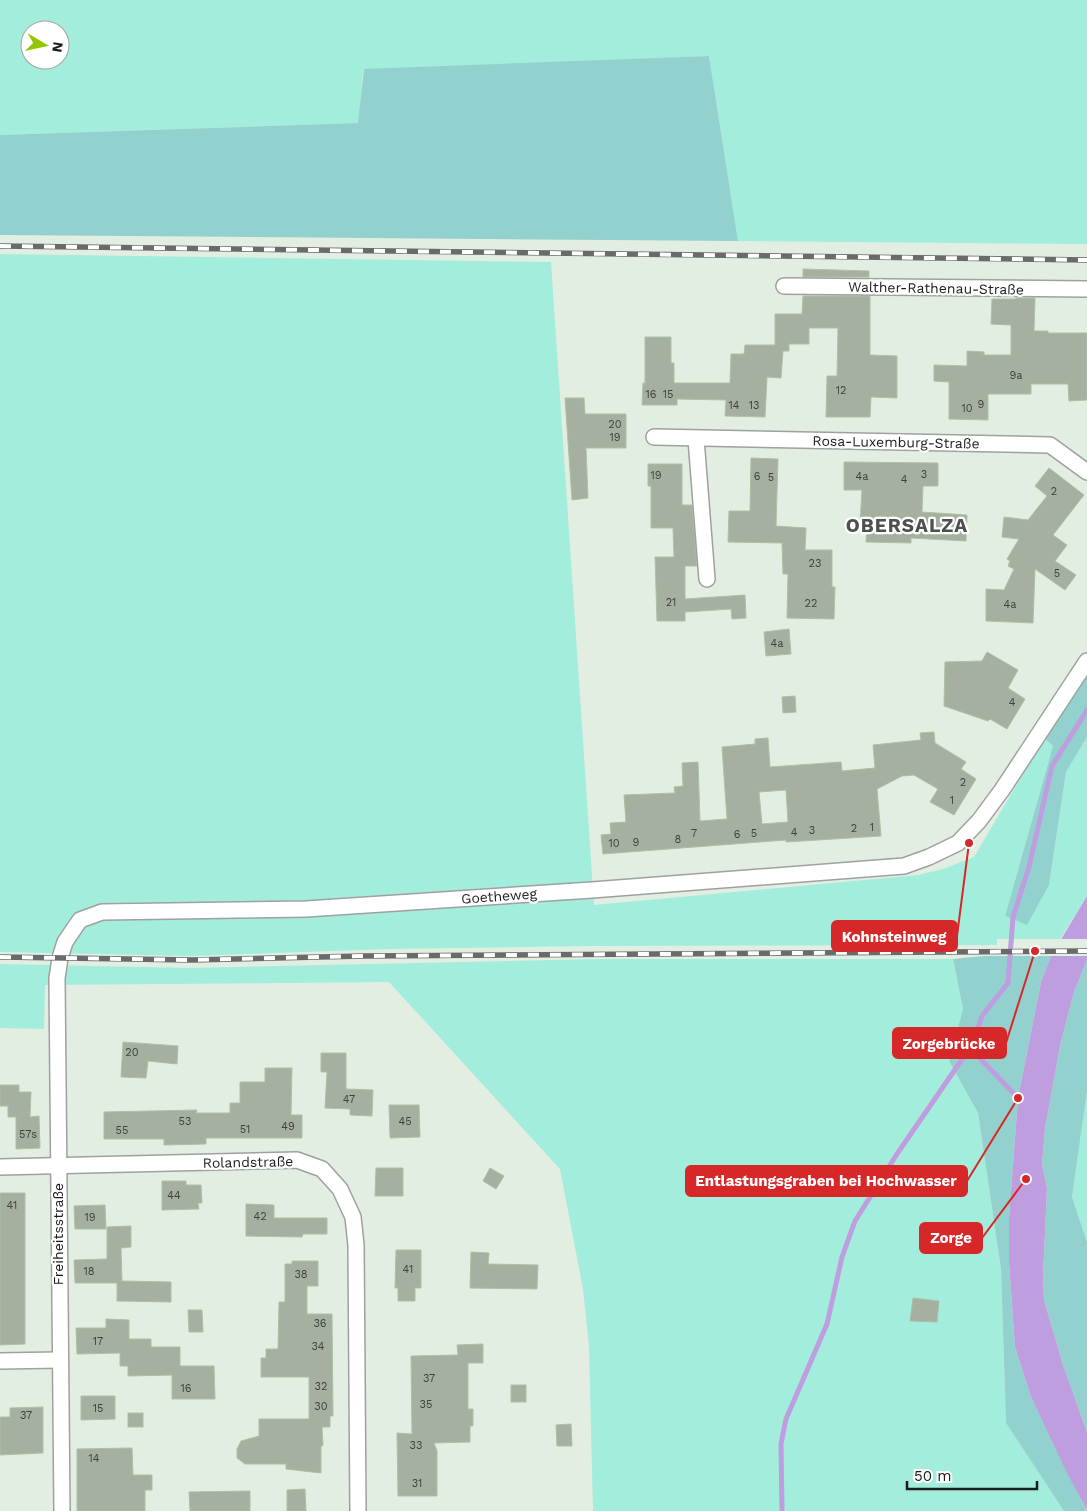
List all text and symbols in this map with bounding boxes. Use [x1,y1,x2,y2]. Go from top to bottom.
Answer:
north arrow [20,20,70,70]
text: N [49,41,67,53]
street label: Walther-Rathenau-Straße [848,278,1024,298]
house number: 9a [1009,369,1023,382]
house number: 12 [836,384,846,397]
house number: 16 [646,388,657,401]
house number: 15 [663,388,673,401]
house number: 9 [978,398,985,411]
house number: 14 [728,399,740,412]
house number: 13 [749,399,759,412]
house number: 10 [961,402,973,415]
house number: 20 [608,418,622,431]
house number: 19 [609,431,621,444]
street label: Rosa-Luxemburg-Straße [812,433,980,451]
house number: 3 [921,468,927,481]
house number: 19 [650,469,662,482]
house number: 6 [754,470,761,483]
house number: 4a [856,470,868,483]
house number: 5 [768,471,774,484]
house number: 4 [901,473,908,486]
house number: 2 [1051,485,1057,498]
district label: OBERSALZA [846,514,968,537]
house number: 23 [809,557,821,570]
house number: 5 [1054,567,1060,580]
house number: 21 [666,596,676,609]
house number: 22 [805,597,817,610]
house number: 4a [1004,598,1016,611]
house number: 4a [771,637,783,650]
house number: 4 [1009,696,1016,709]
house number: 2 [960,776,966,789]
house number: 1 [950,794,954,807]
house number: 1 [870,821,874,834]
house number: 2 [851,822,857,835]
house number: 3 [809,824,815,837]
house number: 4 [791,826,798,839]
house number: 7 [691,827,697,840]
house number: 5 [751,827,757,840]
house number: 6 [734,828,741,841]
house number: 8 [675,833,682,846]
house number: 9 [633,836,640,849]
house number: 10 [608,837,620,850]
street label: Goetheweg [461,885,538,907]
callout: Kohnsteinweg [832,921,957,951]
text: Kohnsteinweg [842,928,947,946]
callout: Zorgebrücke [893,1028,1006,1058]
text: Zorgebrücke [903,1035,996,1053]
house number: 20 [125,1046,139,1059]
house number: 47 [343,1093,355,1106]
house number: 53 [179,1115,191,1128]
house number: 45 [398,1115,412,1128]
house number: 49 [281,1120,295,1133]
house number: 51 [240,1123,250,1136]
house number: 55 [116,1124,128,1137]
house number: 57s [19,1128,37,1141]
street label: Rolandstraße [203,1153,293,1171]
callout: Entlastungsgraben bei Hochwasser [686,1166,967,1196]
text: Entlastungsgraben bei Hochwasser [695,1172,957,1190]
street label: Freiheitsstraße [50,1183,66,1285]
house number: 44 [167,1189,181,1202]
house number: 41 [7,1199,17,1212]
house number: 42 [253,1210,267,1223]
house number: 19 [84,1211,96,1224]
callout: Zorge [920,1223,982,1253]
text: Zorge [930,1229,972,1247]
house number: 41 [403,1263,413,1276]
house number: 18 [83,1265,95,1278]
house number: 38 [294,1268,308,1281]
house number: 36 [313,1317,327,1330]
house number: 17 [93,1335,103,1348]
house number: 34 [311,1340,325,1353]
house number: 37 [423,1372,435,1385]
house number: 32 [315,1380,327,1393]
house number: 16 [181,1382,192,1395]
house number: 35 [420,1398,432,1411]
house number: 30 [314,1400,328,1413]
house number: 15 [93,1402,103,1415]
house number: 37 [20,1409,32,1422]
house number: 33 [410,1439,422,1452]
house number: 14 [88,1452,100,1465]
scale bar [907,1458,1037,1490]
text: 50 m [914,1467,951,1485]
house number: 31 [412,1477,422,1490]

